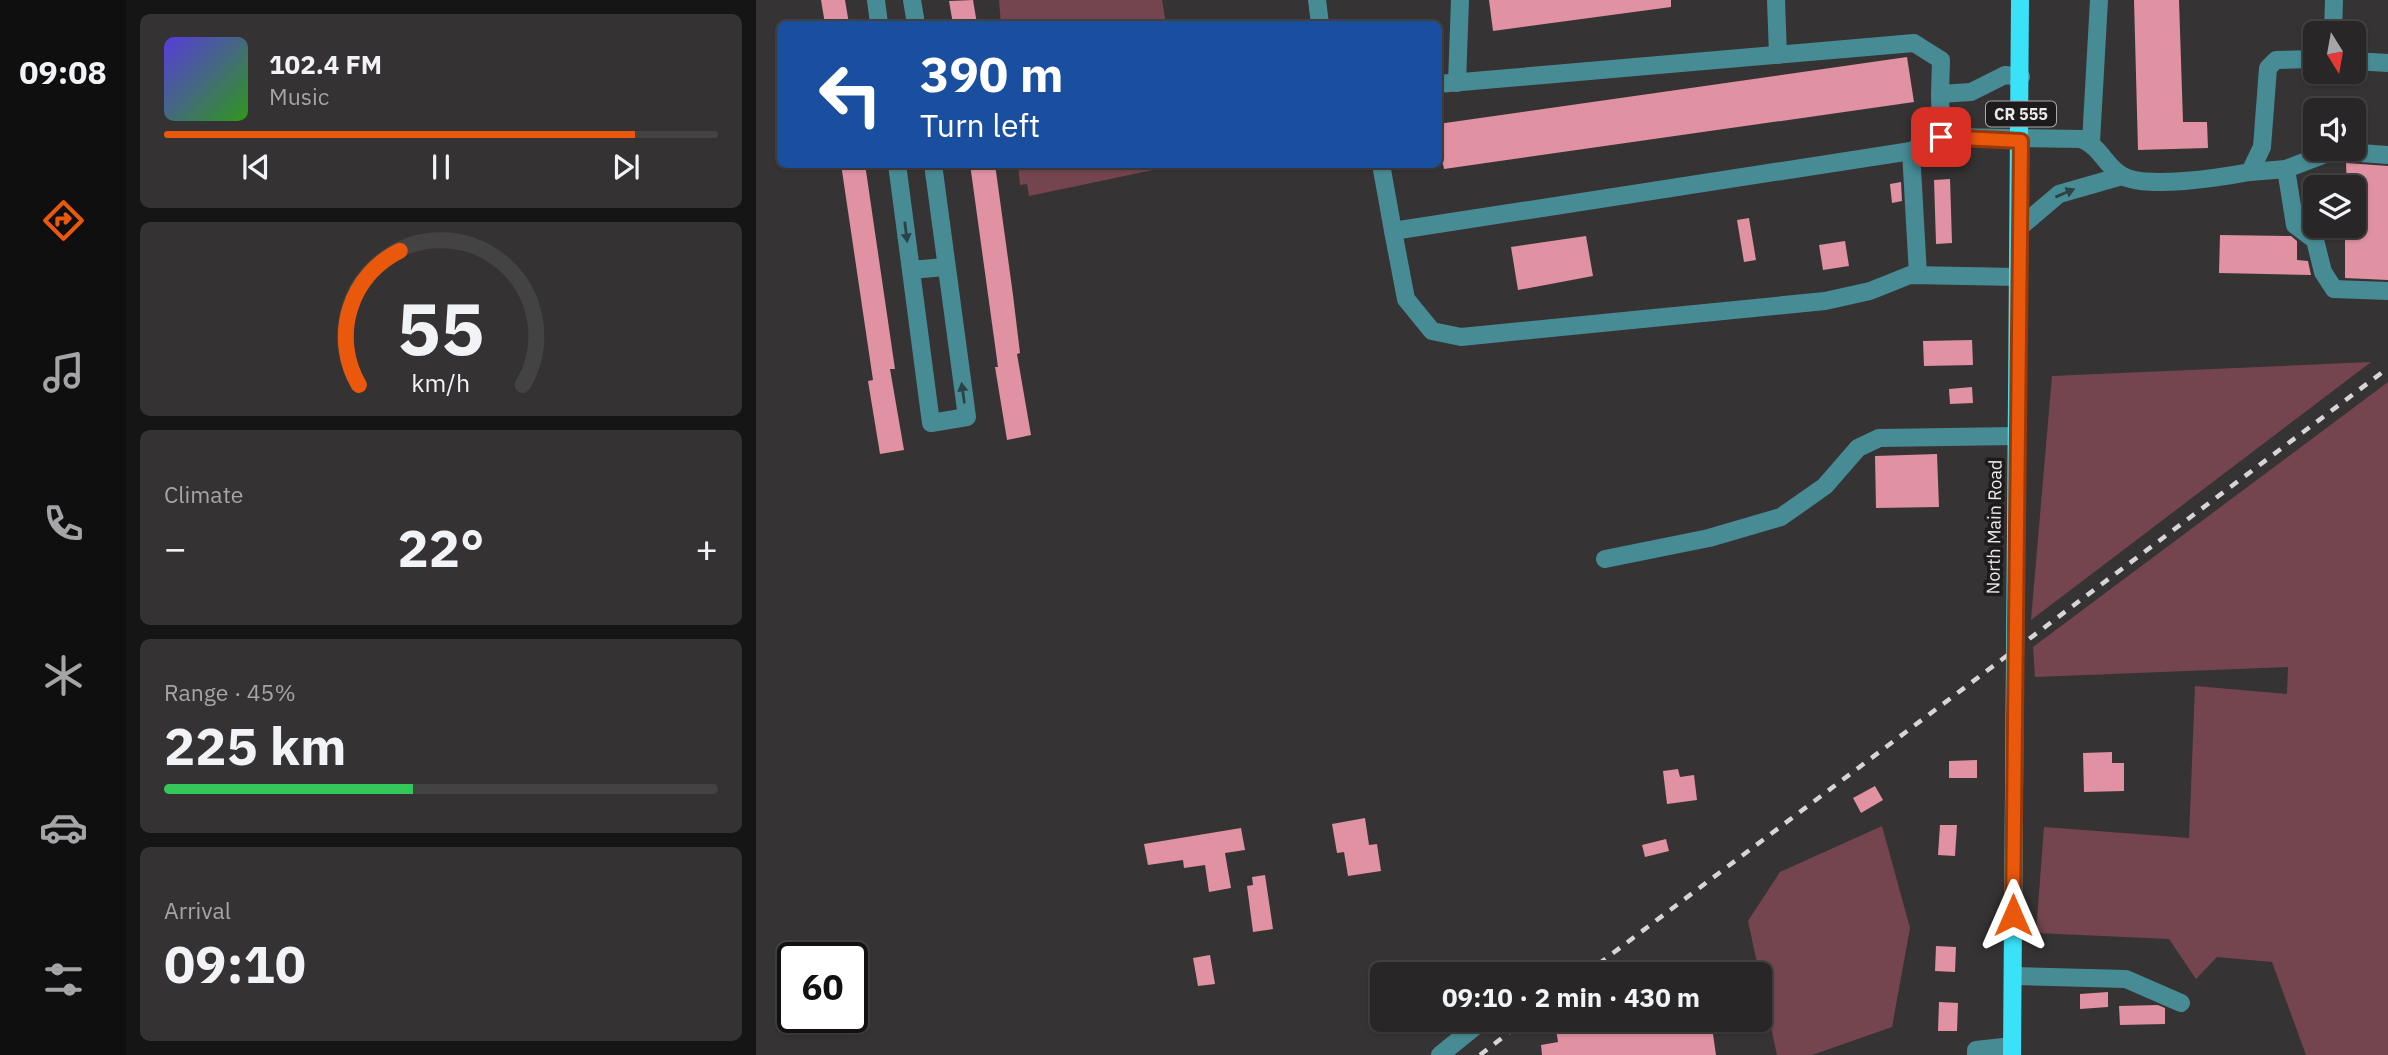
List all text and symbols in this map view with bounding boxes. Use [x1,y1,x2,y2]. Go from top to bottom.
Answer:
north arrow [2303,21,2366,84]
map controls [2303,21,2366,238]
text: 390 m [920,42,1064,105]
text: 102.4 FM [269,47,382,81]
icon: left [805,49,896,140]
text: 09:08 [19,51,107,93]
text: Music [269,81,329,111]
button: sound [2303,98,2366,161]
road number: CR 555 [1986,102,2056,126]
text: Turn left [920,104,1040,146]
pin [1911,107,1971,167]
icon: arrive [1922,118,1960,156]
icon: previous [237,148,275,186]
icon: pause [422,148,460,186]
icon: next [607,148,645,186]
button: layers [2303,175,2366,238]
one-way arrow [2055,187,2076,198]
icon: directions [39,196,88,245]
one-way arrow [900,221,911,243]
text: 55 [397,281,485,376]
icon: music [39,348,88,397]
text: km/h [412,366,470,399]
one-way arrow [958,382,969,404]
street label: North Main Road [1981,459,2007,595]
text: Climate [164,479,243,509]
icon: phone [39,499,88,548]
text: 22° [398,514,484,581]
text: − [164,523,187,572]
text: + [695,523,718,572]
icon: climate [39,651,88,700]
text: Range · 45% [164,677,296,707]
text: 225 km [164,712,346,779]
icon: car [39,803,88,852]
position arrow [1976,878,2050,952]
text: Arrival [164,895,231,925]
text: 09:10 [164,930,306,997]
speed limit sign: 60 [777,942,868,1033]
icon: filters [39,955,88,1004]
text: 09:10 · 2 min · 430 m [1442,980,1700,1014]

